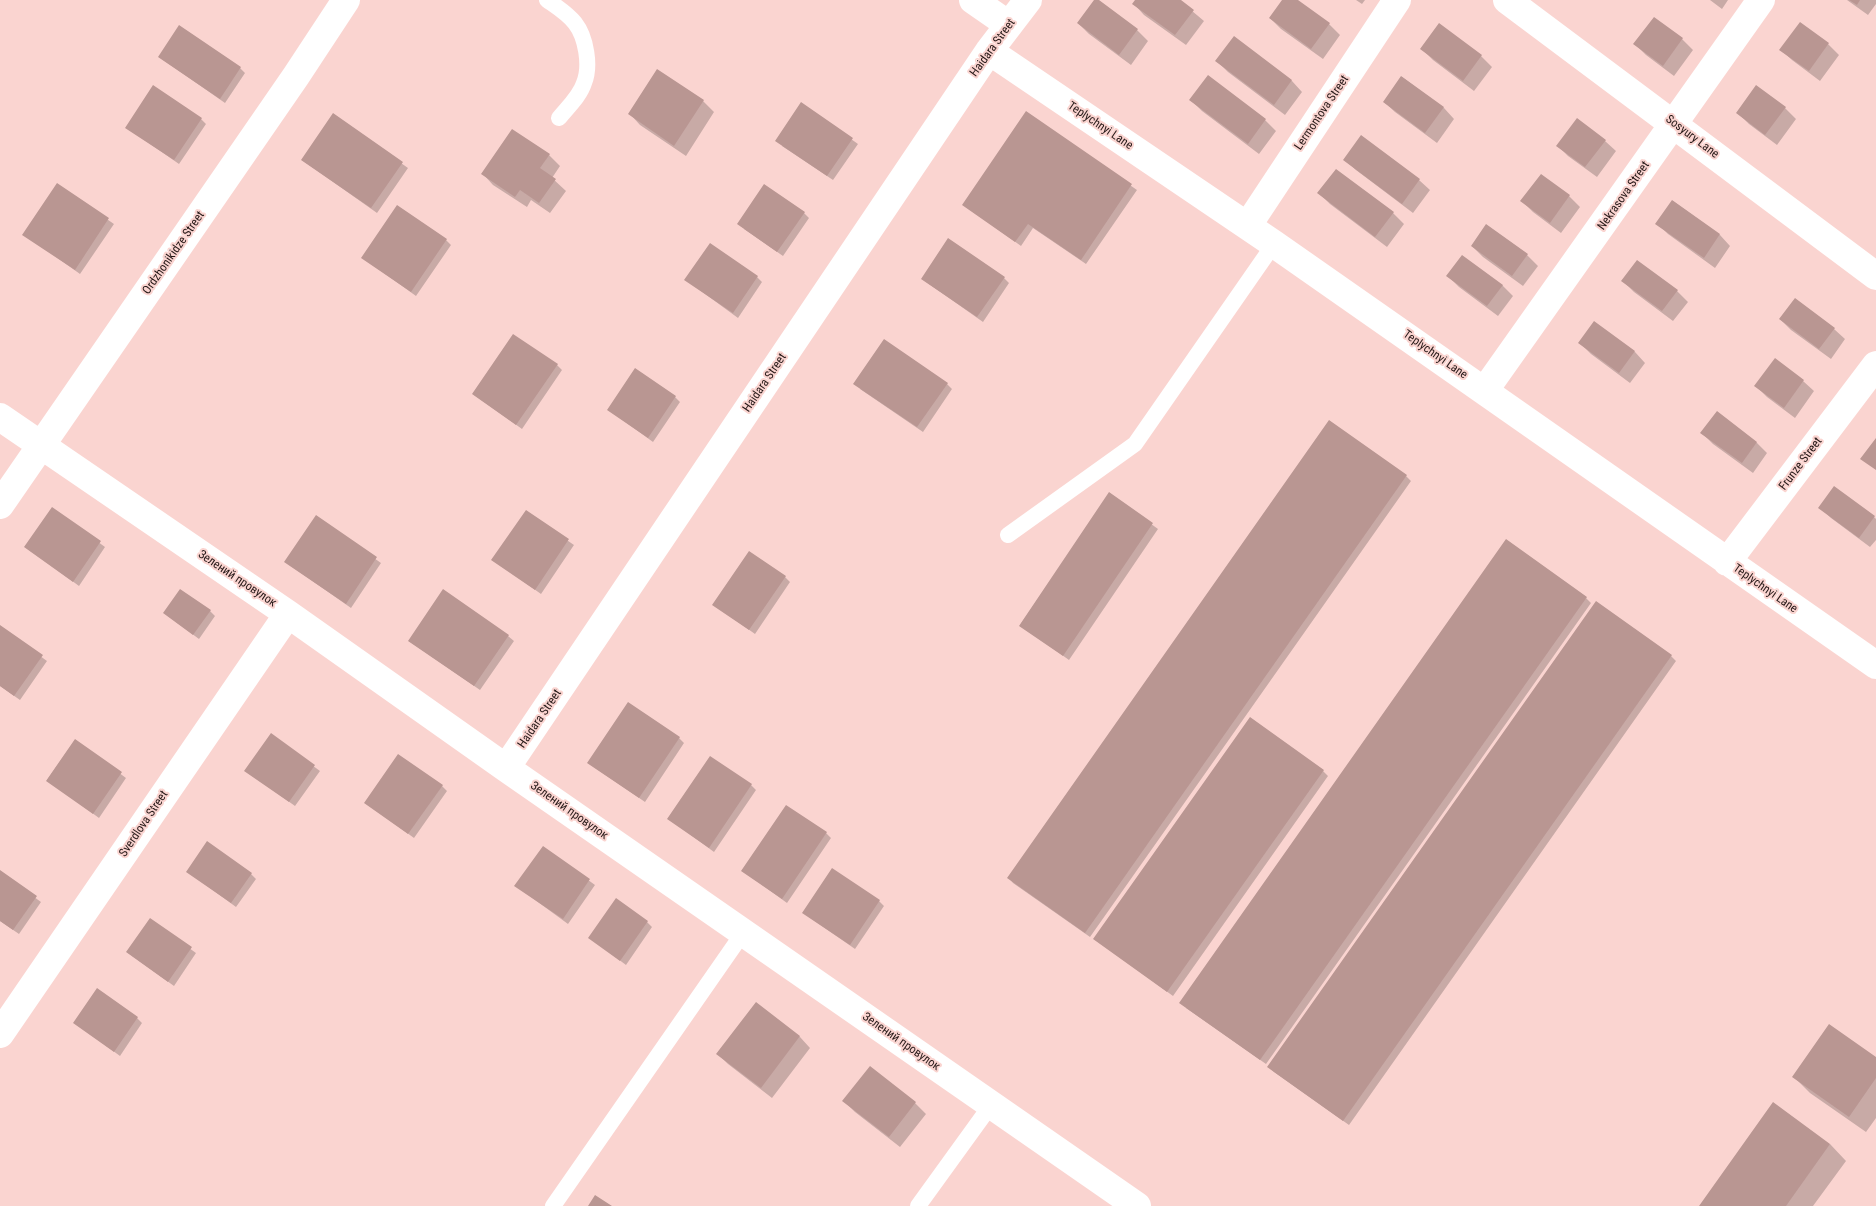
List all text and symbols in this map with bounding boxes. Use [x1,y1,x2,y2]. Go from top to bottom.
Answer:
street label: Haidara Street [967,16,1019,80]
street label: Lermontova Street [1292,73,1352,153]
street label: Teplychnyi Lane [1065,99,1135,153]
street label: Sosyury Lane [1663,112,1721,162]
street label: Nekrasova Street [1595,159,1653,233]
street label: Ordzhonikidze Street [140,209,208,297]
street label: Teplychnyi Lane [1400,327,1470,383]
street label: Haidara Street [740,351,790,415]
street label: Frunze Street [1776,435,1826,493]
street label: Зелений провулок [195,547,279,611]
street label: Teplychnyi Lane [1730,561,1800,617]
street label: Haidara Street [515,687,565,751]
street label: Зелений провулок [527,779,611,843]
street label: Sverdlova Street [117,788,171,860]
street label: Зелений провулок [859,1010,943,1074]

